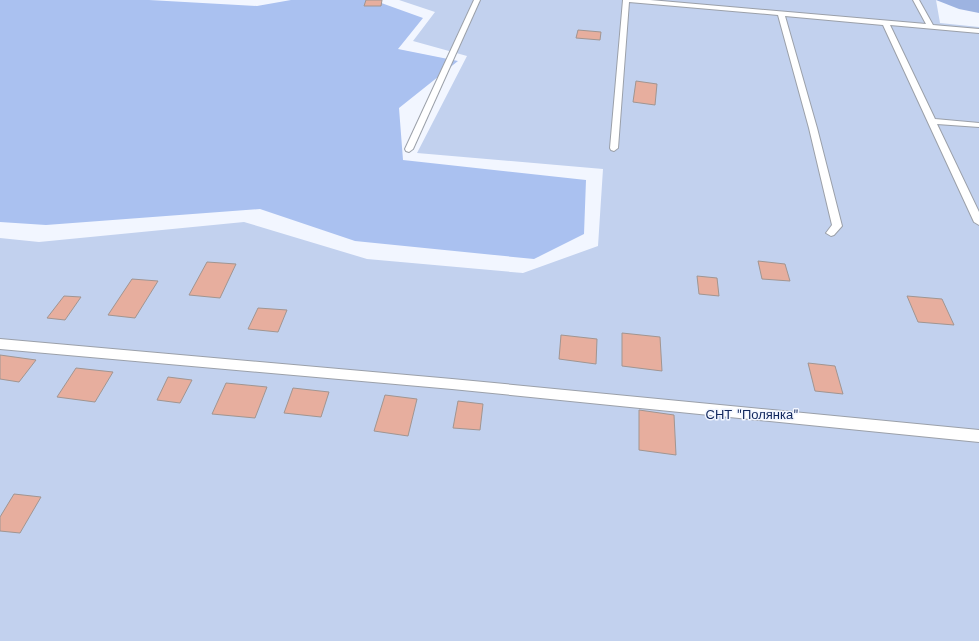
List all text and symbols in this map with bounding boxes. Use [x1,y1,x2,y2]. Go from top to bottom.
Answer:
park label: СНТ "Полянка" [706,407,798,422]

